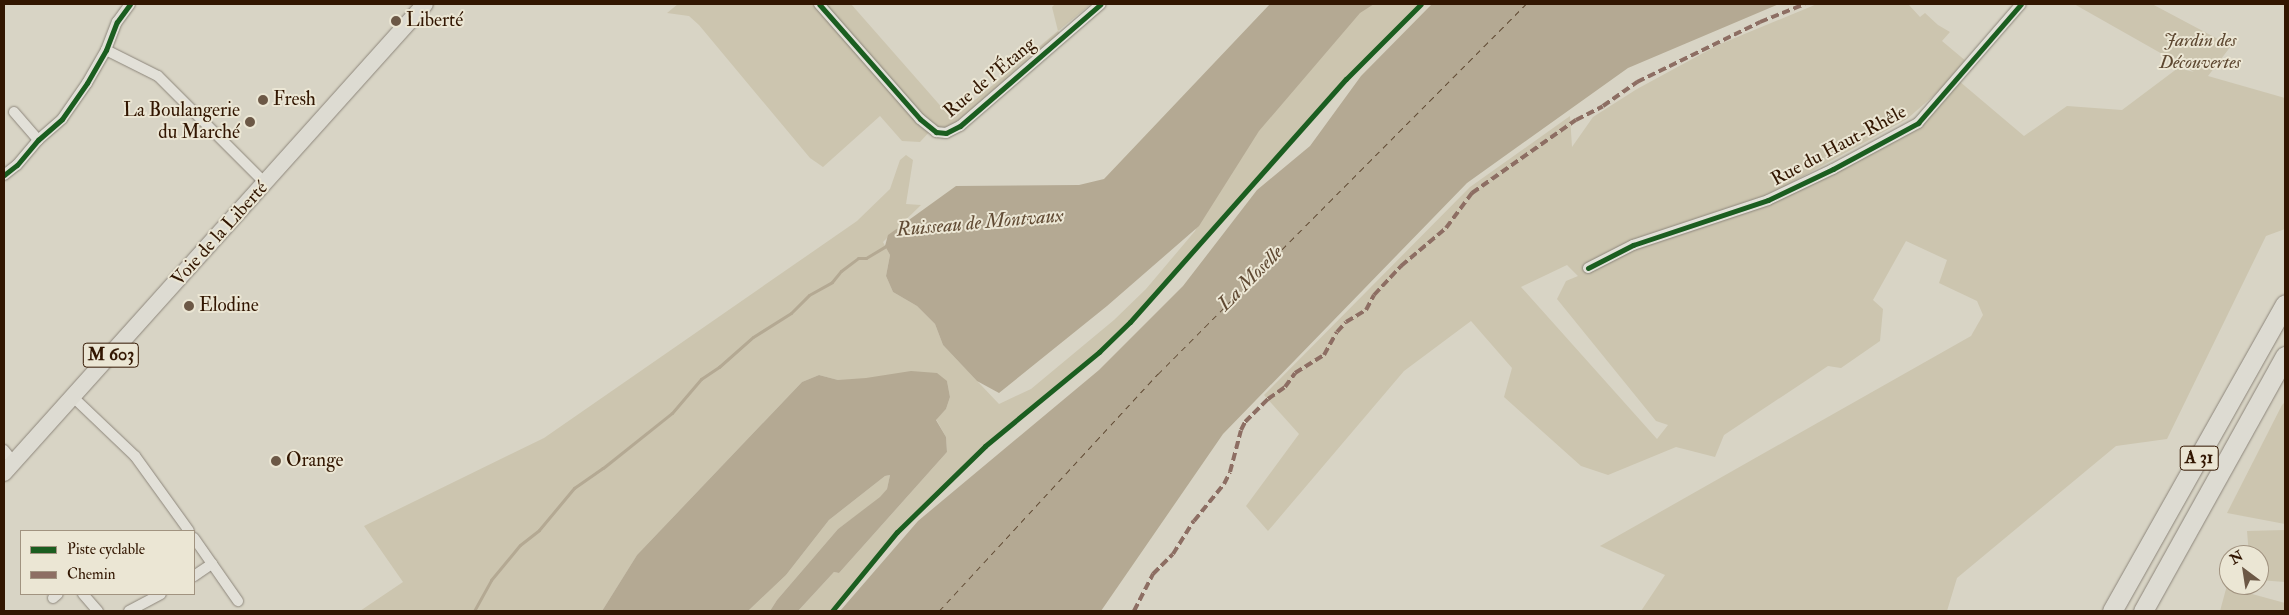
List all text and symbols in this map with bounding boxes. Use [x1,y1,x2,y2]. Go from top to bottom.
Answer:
place label: Liberté [406,10,463,32]
marker: Liberté [390,15,402,27]
park label: Jardin des Découvertes [2159,30,2241,74]
street label: Rue de l'Étang [939,33,1041,123]
place label: Fresh [273,89,316,111]
marker: Fresh [257,94,269,106]
place label: La Boulangerie du Marché [123,100,240,144]
street label: Rue du Haut-Rhêle [1767,101,1911,191]
marker: La Boulangerie du Marché [244,116,256,128]
street label: Voie de la Liberté [167,177,273,291]
water label: Ruisseau de Montvaux [895,203,1065,241]
water label: La Moselle [1212,240,1288,316]
place label: Elodine [199,295,259,317]
marker: Elodine [183,300,195,312]
road number: M 603 [82,340,140,370]
road number: A 31 [2179,442,2219,473]
place label: Orange [286,450,343,472]
marker: Orange [270,455,282,467]
legend [20,530,195,595]
text: Piste cyclable [67,540,145,559]
north arrow [2219,545,2269,595]
text: N [2227,547,2246,568]
text: Chemin [67,565,116,584]

